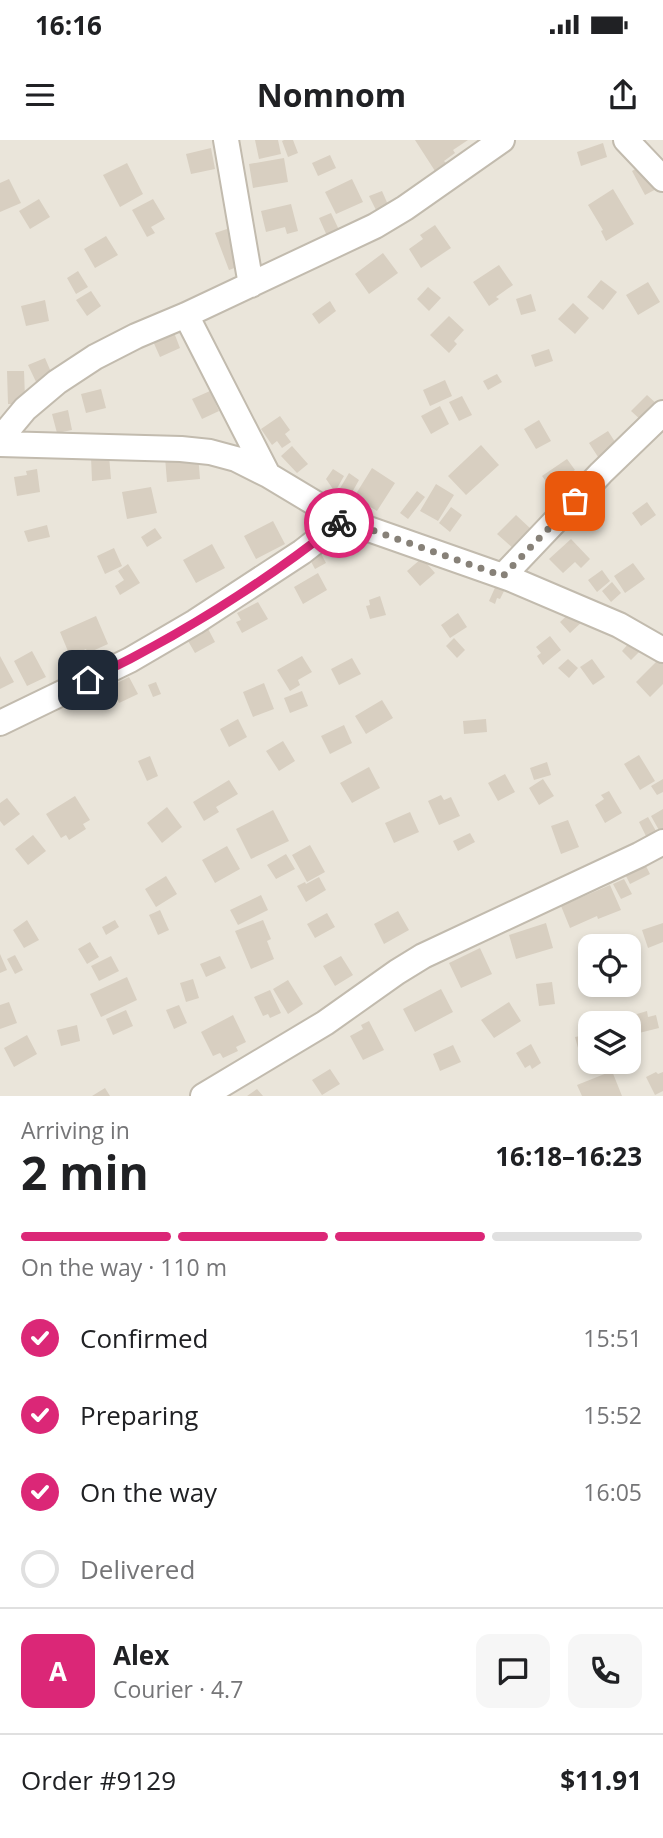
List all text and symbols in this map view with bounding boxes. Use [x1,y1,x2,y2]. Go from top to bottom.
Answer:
text: 16:16 [35,7,102,43]
text: Nomnom [257,73,406,116]
icon: menu [21,76,59,114]
icon: share [604,76,642,114]
pin [545,471,605,531]
icon: bag [556,482,594,520]
courier [304,488,374,558]
icon: bike [320,504,358,542]
pin [58,650,118,710]
icon: home [69,661,107,699]
map controls [578,934,641,1074]
button: locate [578,934,641,997]
button: layers [578,1011,641,1074]
text: Arriving in [21,1114,130,1146]
text: 16:18–16:23 [495,1138,642,1174]
text: 2 min [21,1141,149,1203]
text: On the way · 110 m [21,1251,227,1283]
icon: check [21,1319,59,1357]
text: Confirmed [80,1320,208,1356]
text: 15:51 [583,1322,642,1354]
icon: check [21,1396,59,1434]
text: Preparing [80,1397,198,1433]
text: 15:52 [583,1399,642,1431]
icon: check [21,1473,59,1511]
text: On the way [80,1474,217,1510]
text: 16:05 [583,1476,642,1508]
text: Delivered [80,1551,195,1587]
button: chat [476,1634,550,1708]
button: phone [568,1634,642,1708]
text: Alex [113,1637,169,1673]
text: A [49,1653,67,1689]
text: Courier · 4.7 [113,1673,243,1705]
text: Order #9129 [21,1762,176,1798]
text: $11.91 [560,1762,642,1798]

